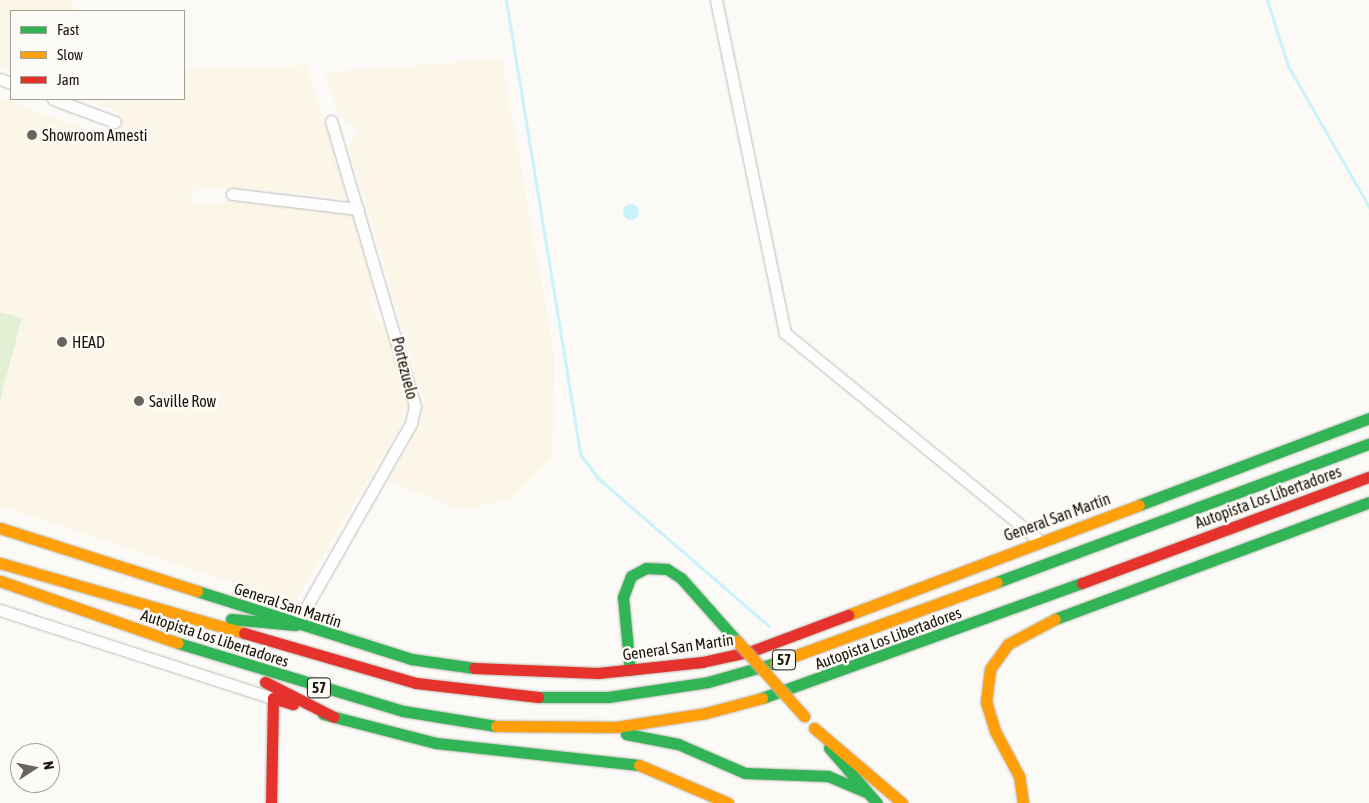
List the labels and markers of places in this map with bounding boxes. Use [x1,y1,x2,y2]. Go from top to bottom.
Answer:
place label: Showroom Amesti [42,125,147,145]
marker: Showroom Amesti [26,129,38,141]
place label: HEAD [72,332,105,352]
marker: HEAD [56,336,68,348]
place label: Saville Row [149,391,216,411]
marker: Saville Row [133,395,145,407]

